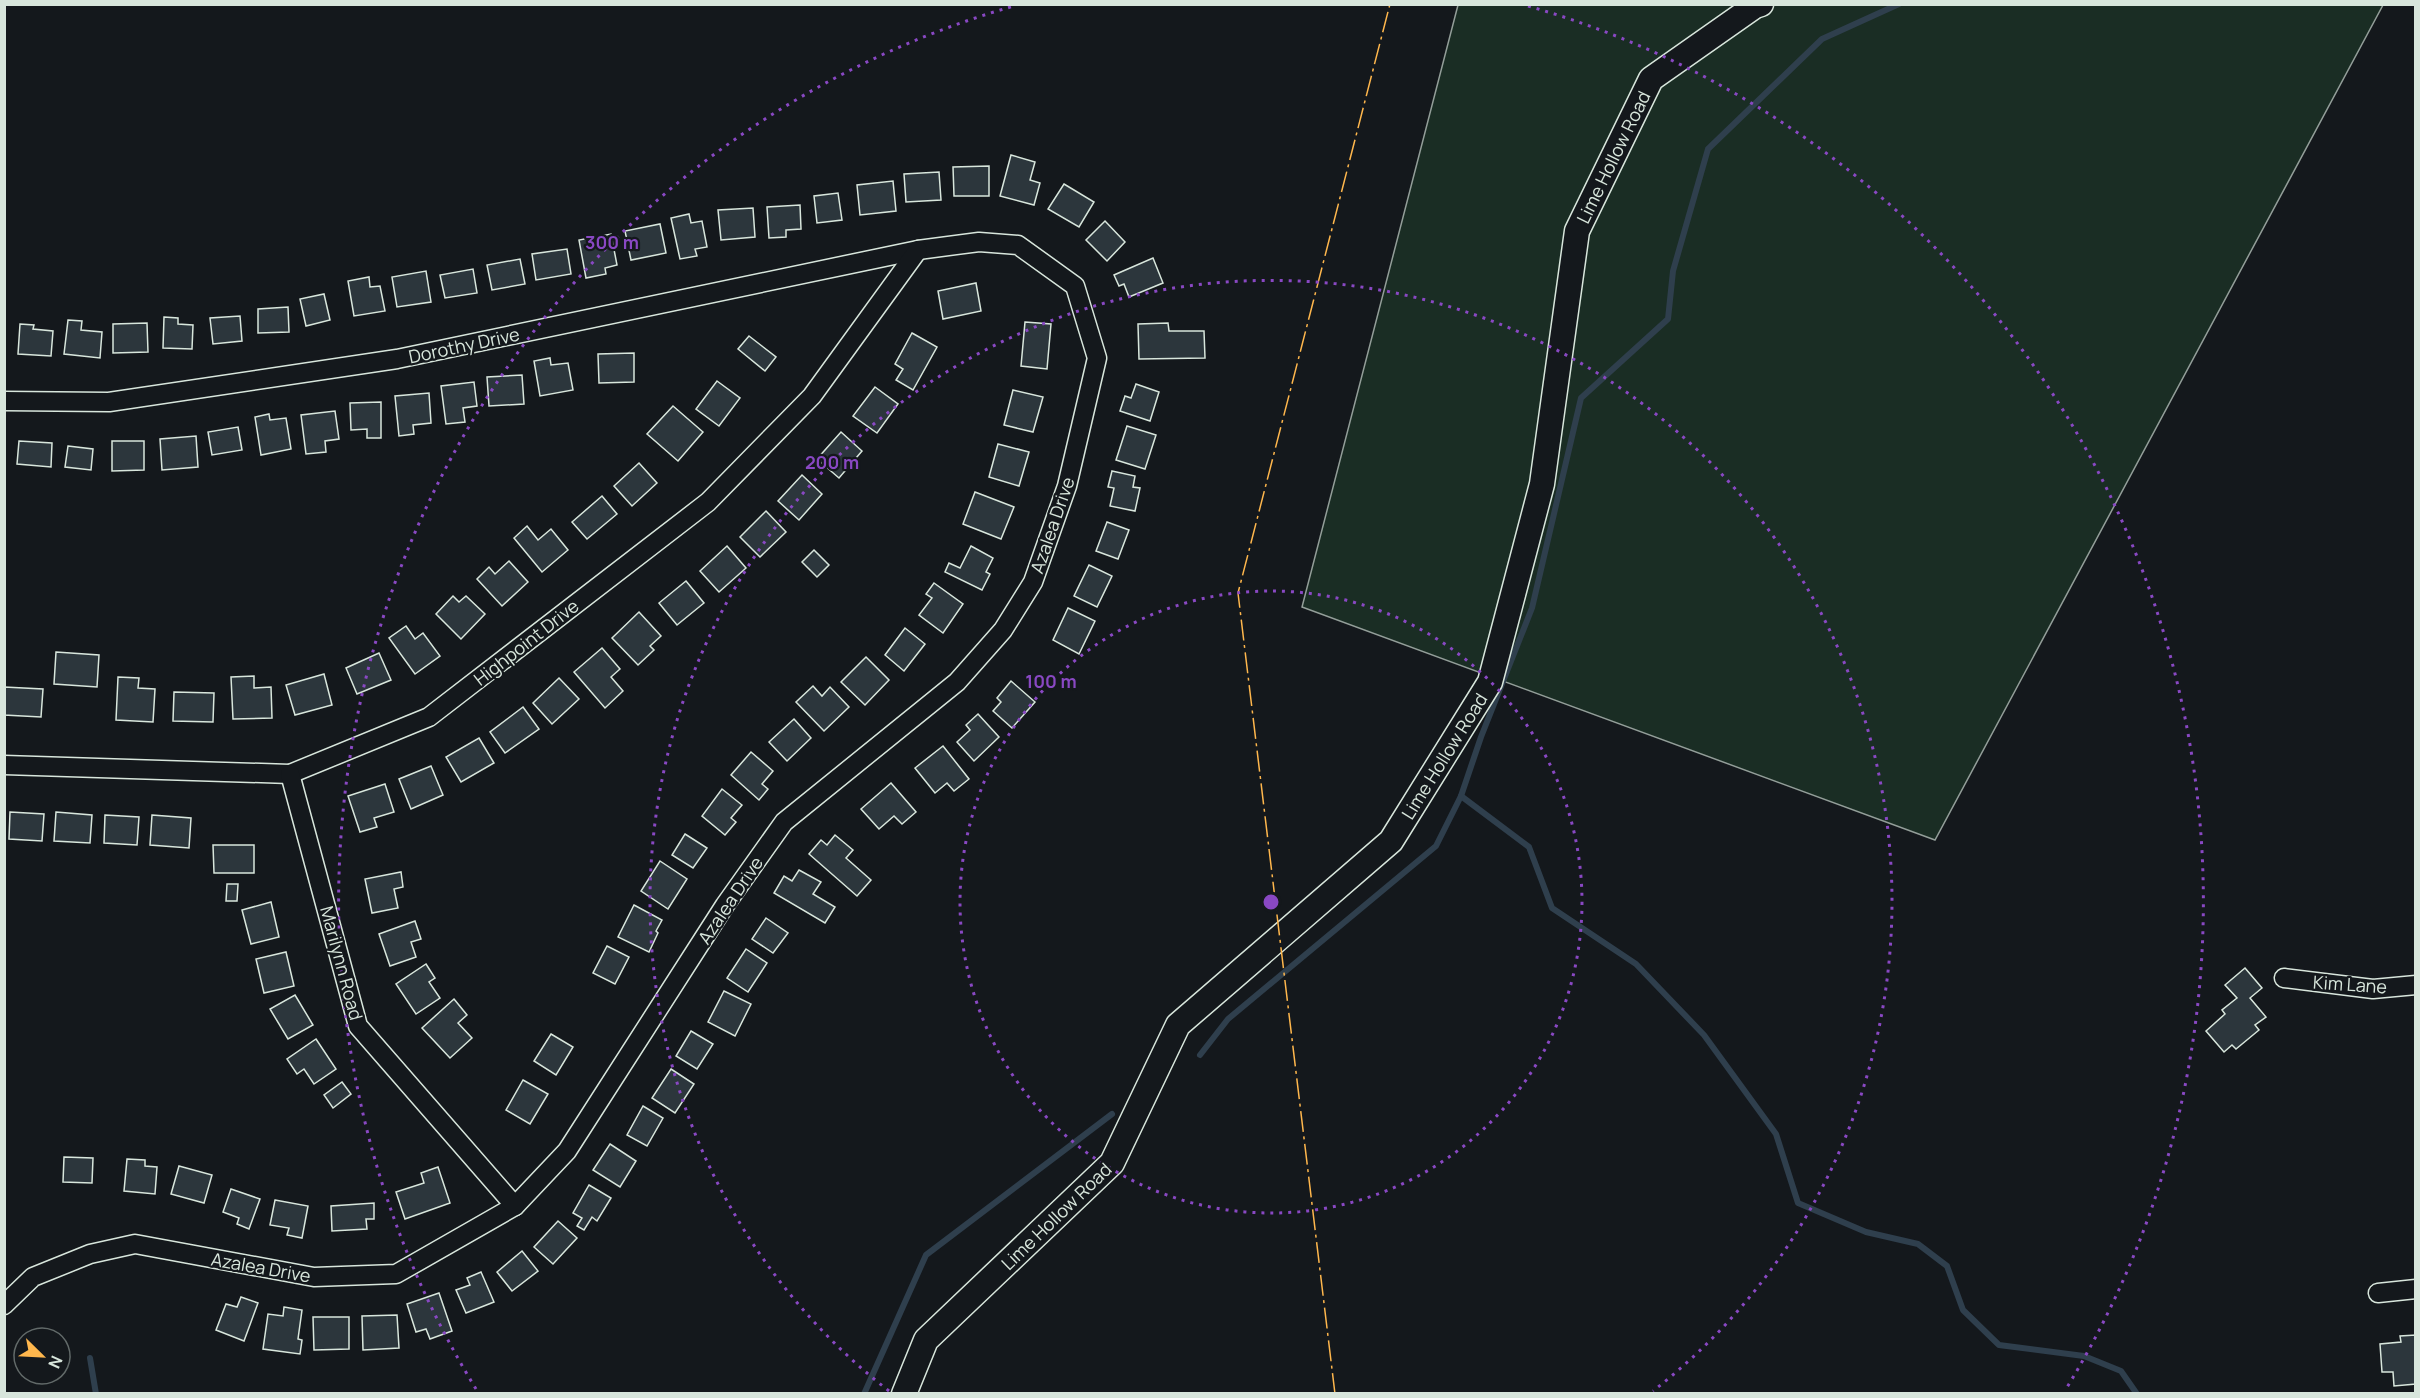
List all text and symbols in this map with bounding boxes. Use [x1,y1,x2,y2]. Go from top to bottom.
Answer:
street label: Lime Hollow Road [1571,87,1655,227]
text: 300 m [585,230,639,254]
street label: Dorothy Drive [406,322,522,368]
text: 200 m [805,450,859,474]
street label: Azalea Drive [1024,474,1080,576]
street label: Highpoint Drive [469,593,583,691]
text: 100 m [1025,669,1077,693]
street label: Lime Hollow Road [1396,688,1492,824]
street label: Azalea Drive [692,852,768,948]
centre of rings [1261,892,1281,912]
street label: Marilynn Road [315,903,369,1023]
street label: Kim Lane [2312,969,2388,999]
street label: Lime Hollow Road [996,1157,1116,1275]
street label: Azalea Drive [209,1246,313,1288]
north arrow [12,1326,72,1386]
text: N [43,1352,68,1372]

